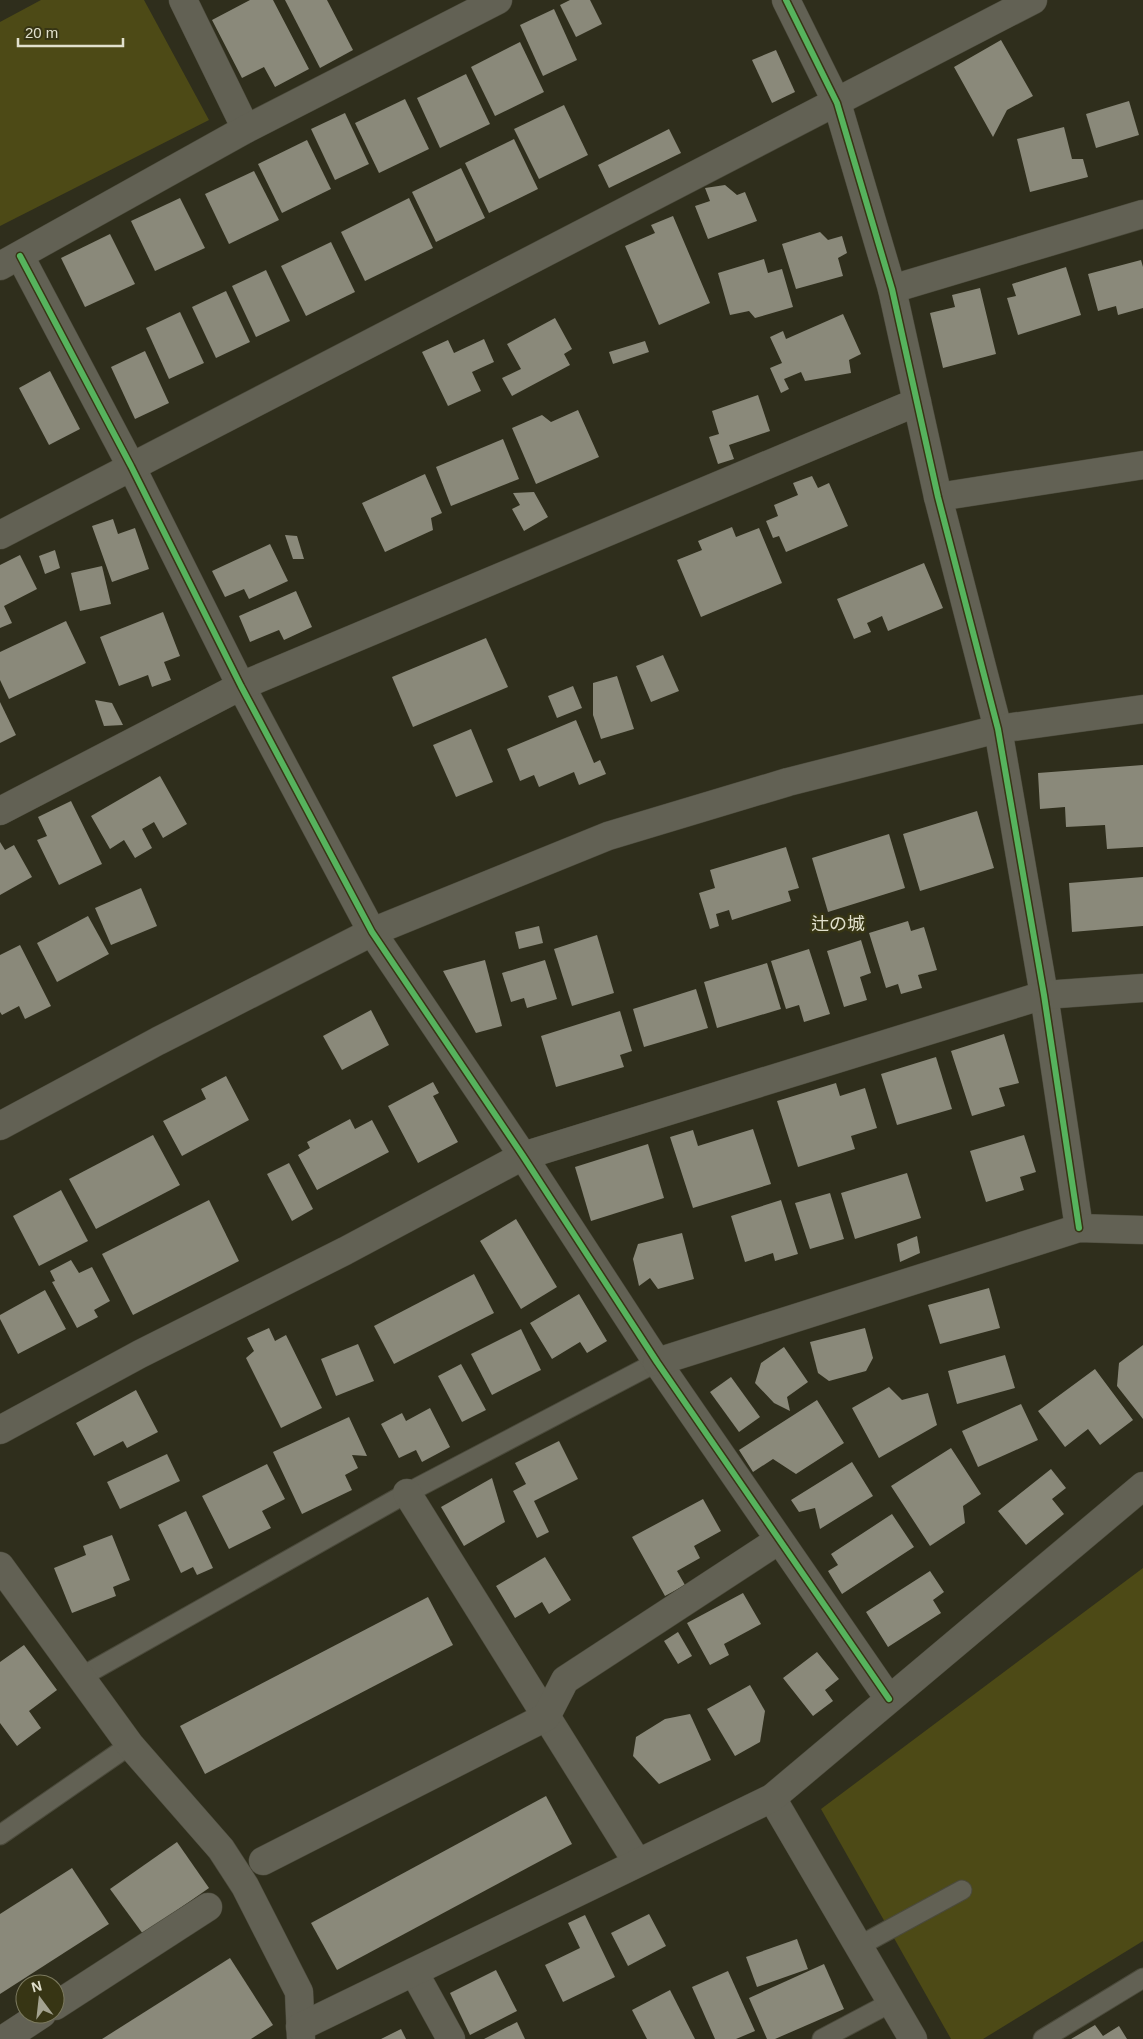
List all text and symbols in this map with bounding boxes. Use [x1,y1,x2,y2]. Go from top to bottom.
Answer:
scale bar [18,15,122,47]
text: 20 m [25,24,58,41]
district label: 辻の城 [811,914,865,934]
north arrow [15,1974,65,2024]
text: N [30,1977,44,1995]

